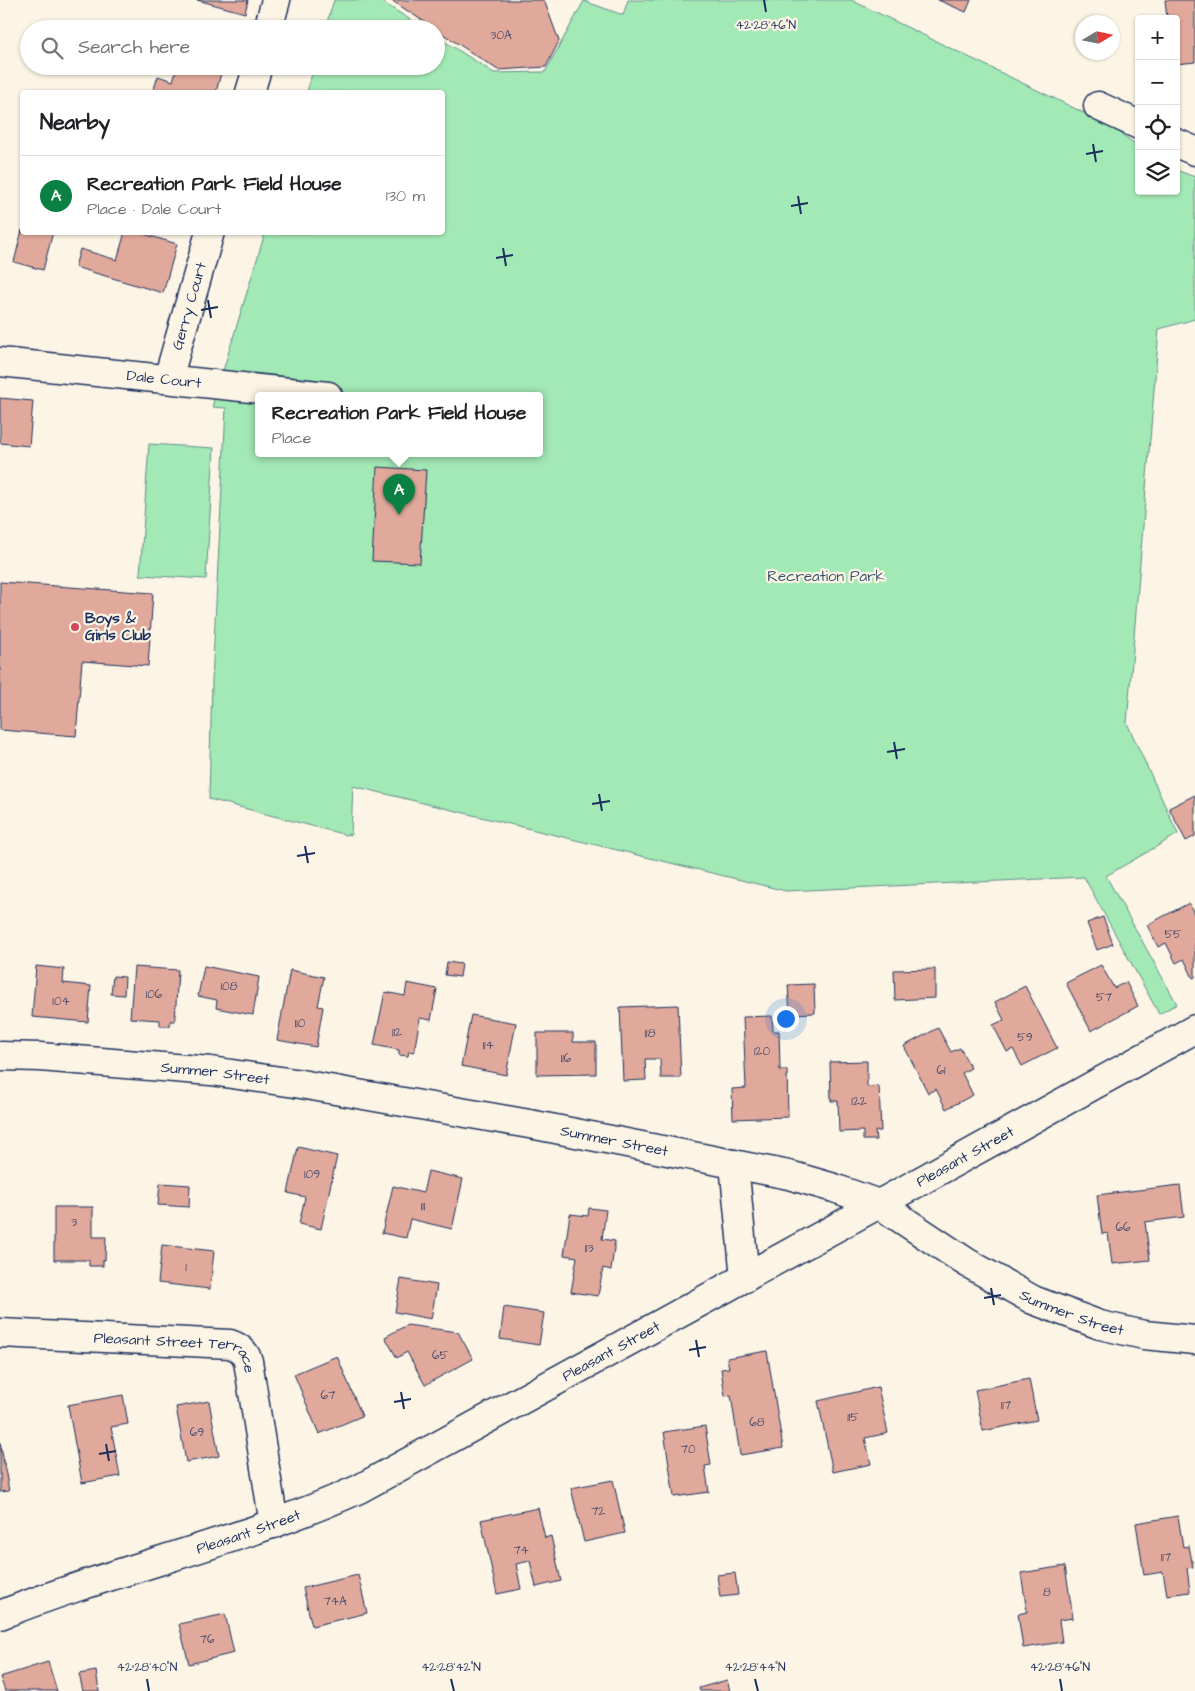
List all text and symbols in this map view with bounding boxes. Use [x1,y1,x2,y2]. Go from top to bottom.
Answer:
north arrow [1075,15,1120,60]
map controls [1135,15,1180,195]
button: + [1135,15,1180,60]
text: 42°28'46"N [736,17,797,34]
search box [20,20,445,75]
house number: 30A [490,27,512,44]
icon: search [38,34,66,62]
text: Search here [78,34,190,61]
button: − [1135,60,1180,105]
button: locate [1135,105,1180,150]
text: Nearby [40,108,110,137]
button: layers [1135,150,1180,195]
text: Recreation Park Field House [87,171,341,198]
text: A [51,185,61,207]
text: 130 m [386,185,425,207]
text: Place · Dale Court [87,198,222,220]
street label: Gerry Court [166,260,211,352]
street label: Dale Court [126,365,202,393]
popup [255,392,543,457]
text: Recreation Park Field House [272,400,526,427]
text: Place [272,427,311,449]
pin: A [383,474,415,515]
park label: Recreation Park [767,566,885,587]
place label: Boys & Girls Club [85,608,151,646]
marker: Boys & Girls Club [69,621,81,633]
house number: 55 [1165,926,1182,943]
house number: 108 [221,978,238,995]
house number: 106 [146,986,163,1003]
house number: 57 [1096,989,1113,1006]
house number: 104 [52,993,70,1010]
your location [773,1006,799,1032]
house number: 110 [295,1015,306,1032]
house number: 112 [392,1024,402,1041]
house number: 118 [645,1025,656,1042]
house number: 59 [1017,1029,1033,1046]
house number: 114 [482,1037,494,1054]
house number: 120 [754,1043,770,1060]
house number: 116 [561,1050,572,1067]
street label: Summer Street [160,1056,271,1090]
house number: 61 [936,1062,946,1079]
house number: 122 [851,1093,867,1110]
street label: Summer Street [559,1120,670,1161]
street label: Pleasant Street [912,1121,1018,1192]
house number: 109 [304,1166,320,1183]
house number: 111 [421,1198,426,1215]
house number: 3 [71,1214,77,1231]
house number: 66 [1115,1219,1131,1236]
house number: 113 [584,1240,594,1257]
house number: 1 [185,1259,187,1276]
street label: Summer Street [1016,1284,1126,1341]
street label: Pleasant Street [558,1316,664,1386]
street label: Pleasant Street Terrace [93,1327,260,1374]
house number: 65 [432,1347,449,1364]
house number: 67 [321,1387,336,1404]
house number: 117 [1001,1397,1012,1414]
house number: 115 [847,1409,859,1426]
house number: 68 [749,1414,765,1431]
house number: 69 [190,1424,204,1441]
house number: 70 [681,1441,696,1458]
house number: 72 [591,1503,605,1520]
street label: Pleasant Street [194,1504,303,1559]
house number: 74 [513,1542,529,1559]
house number: 117 [1161,1549,1172,1566]
house number: 8 [1043,1584,1051,1601]
house number: 74A [323,1593,347,1610]
house number: 76 [200,1631,215,1648]
text: 42°28'40"N [117,1659,178,1676]
text: 42°28'42"N [421,1659,481,1676]
text: 42°28'44"N [725,1659,786,1676]
text: 42°28'46"N [1030,1659,1091,1676]

